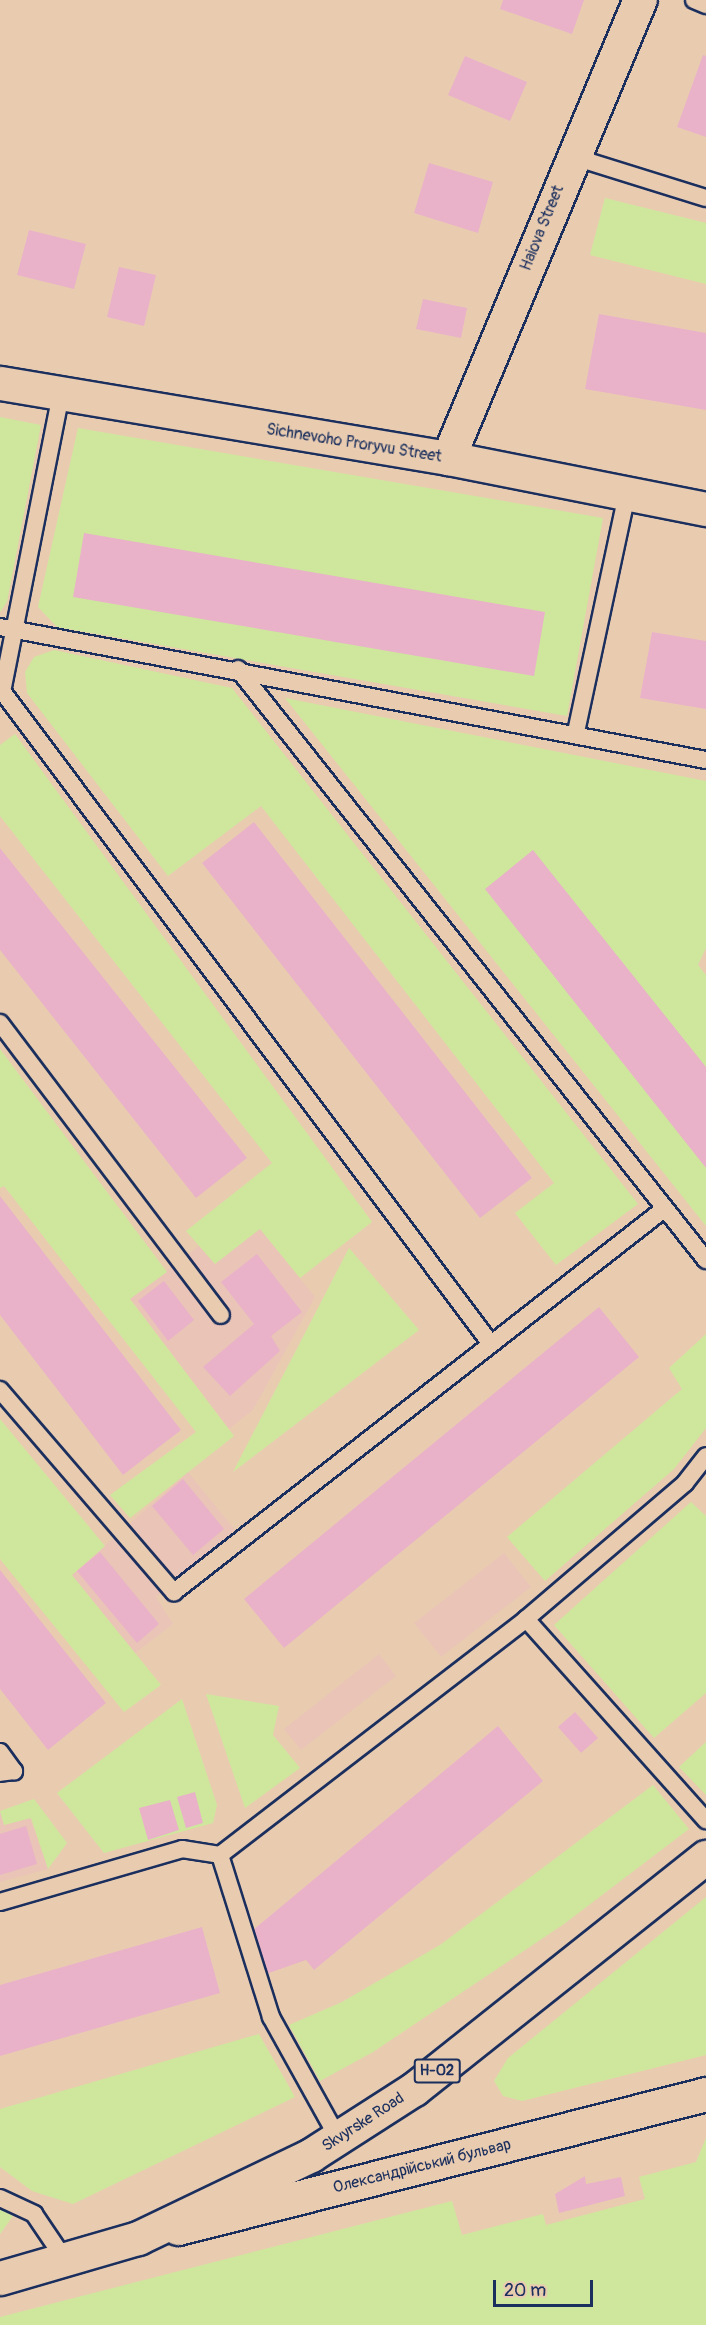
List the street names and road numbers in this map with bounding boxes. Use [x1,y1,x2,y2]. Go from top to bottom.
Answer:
street label: Haiova Street [516,182,568,274]
street label: Sichnevoho Proryvu Street [265,420,443,466]
road number: Н-02 [413,2059,461,2083]
street label: Skvyrske Road [318,2088,408,2156]
street label: Олександрійський бульвар [331,2135,513,2197]

